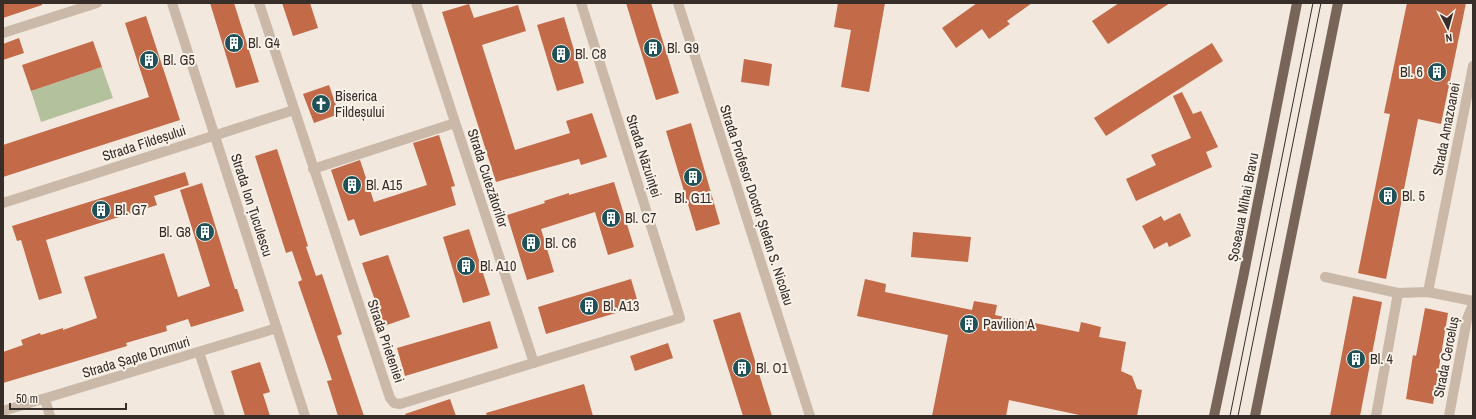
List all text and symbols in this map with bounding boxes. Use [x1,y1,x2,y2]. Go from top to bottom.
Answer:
north arrow [1428,8,1468,48]
text: N [1445,31,1453,45]
building icon: Bl. G4 [223,32,245,54]
place label: Bl. G4 [248,34,281,52]
building icon: Bl. G9 [642,37,664,59]
place label: Bl. G9 [667,39,699,57]
building icon: Bl. C8 [550,43,572,65]
place label: Bl. C8 [575,45,606,63]
building icon: Bl. G5 [138,49,160,71]
place label: Bl. G5 [163,51,195,69]
building icon: Bl. 6 [1426,61,1448,83]
place label: Bl. 6 [1400,63,1423,81]
street label: Strada Amazoanei [1428,81,1464,177]
place label: Biserica Fildeșului [335,87,385,121]
church icon: Biserica Fildeșului [310,93,332,115]
street label: Strada Profesor Doctor Ștefan S. Nicolau [716,102,798,308]
street label: Strada Năzuinței [622,112,666,200]
street label: Strada Fildeșului [100,121,188,165]
street label: Strada Cutezătorilor [464,126,512,230]
street label: Strada Ion Țuculescu [227,151,277,259]
street label: Șoseaua Mihai Bravu [1224,151,1262,263]
building icon: Bl. G11 [682,166,704,188]
building icon: Bl. A15 [341,174,363,196]
place label: Bl. A15 [366,176,402,194]
building icon: Bl. 5 [1377,185,1399,207]
place label: Bl. 5 [1402,187,1425,205]
place label: Bl. G11 [674,189,712,207]
building icon: Bl. G7 [90,199,112,221]
place label: Bl. G7 [115,201,147,219]
building icon: Bl. C7 [600,207,622,229]
place label: Bl. C7 [625,209,656,227]
building icon: Bl. G8 [194,221,216,243]
place label: Bl. G8 [159,223,191,241]
building icon: Bl. C6 [520,232,542,254]
place label: Bl. C6 [545,234,576,252]
building icon: Bl. A10 [455,255,477,277]
place label: Bl. A10 [480,257,516,275]
building icon: Bl. A13 [578,295,600,317]
street label: Strada Prieteniei [363,297,409,385]
place label: Bl. A13 [603,297,639,315]
building icon: Pavilion A [958,313,980,335]
place label: Pavilion A [983,315,1035,333]
street label: Strada Cerceluș [1429,315,1463,399]
street label: Strada Șapte Drumuri [80,332,192,382]
building icon: Bl. 4 [1345,348,1367,370]
place label: Bl. 4 [1370,350,1394,368]
building icon: Bl. O1 [731,357,753,379]
place label: Bl. O1 [756,359,789,377]
scale bar [10,385,126,411]
text: 50 m [16,391,38,407]

